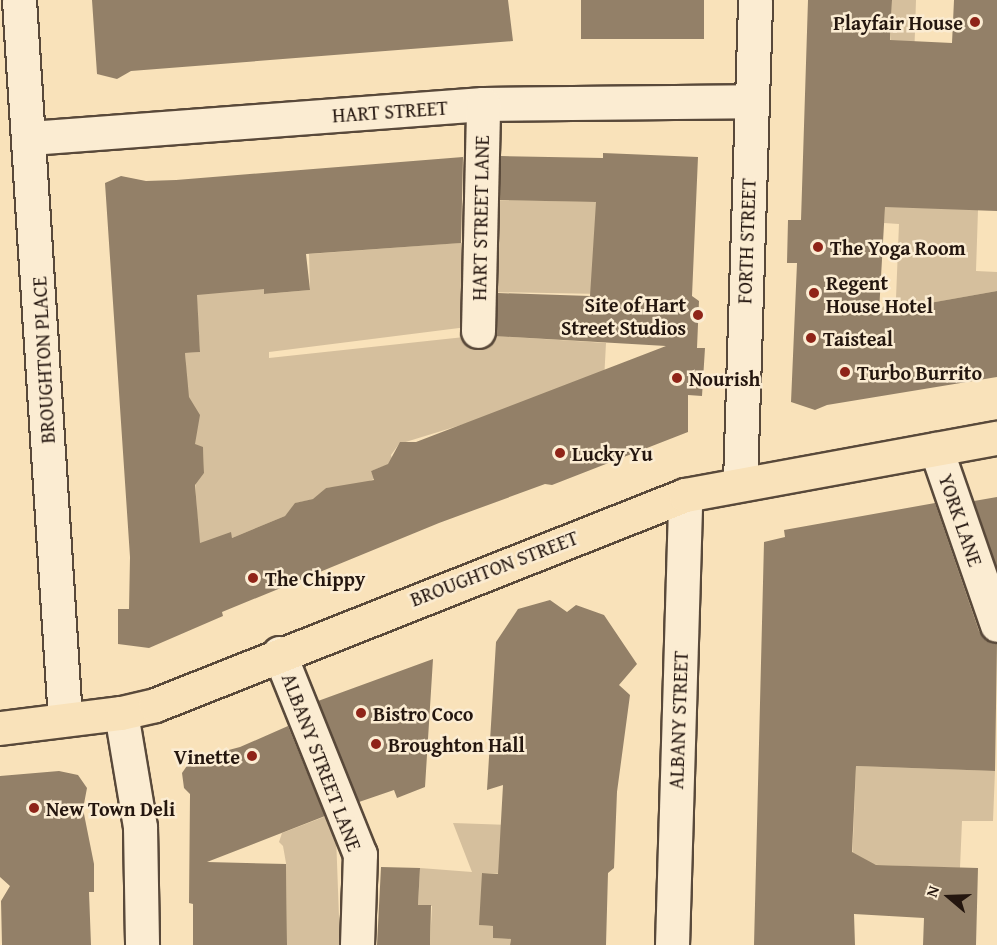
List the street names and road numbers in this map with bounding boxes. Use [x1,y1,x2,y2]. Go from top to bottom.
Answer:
street label: HART STREET [331,95,449,127]
street label: HART STREET LANE [467,135,493,301]
street label: FORTH STREET [732,178,760,304]
street label: BROUGHTON PLACE [27,276,59,444]
street label: YORK LANE [934,471,988,569]
street label: BROUGHTON STREET [407,525,581,611]
street label: ALBANY STREET [664,650,692,790]
street label: ALBANY STREET LANE [277,670,367,854]

